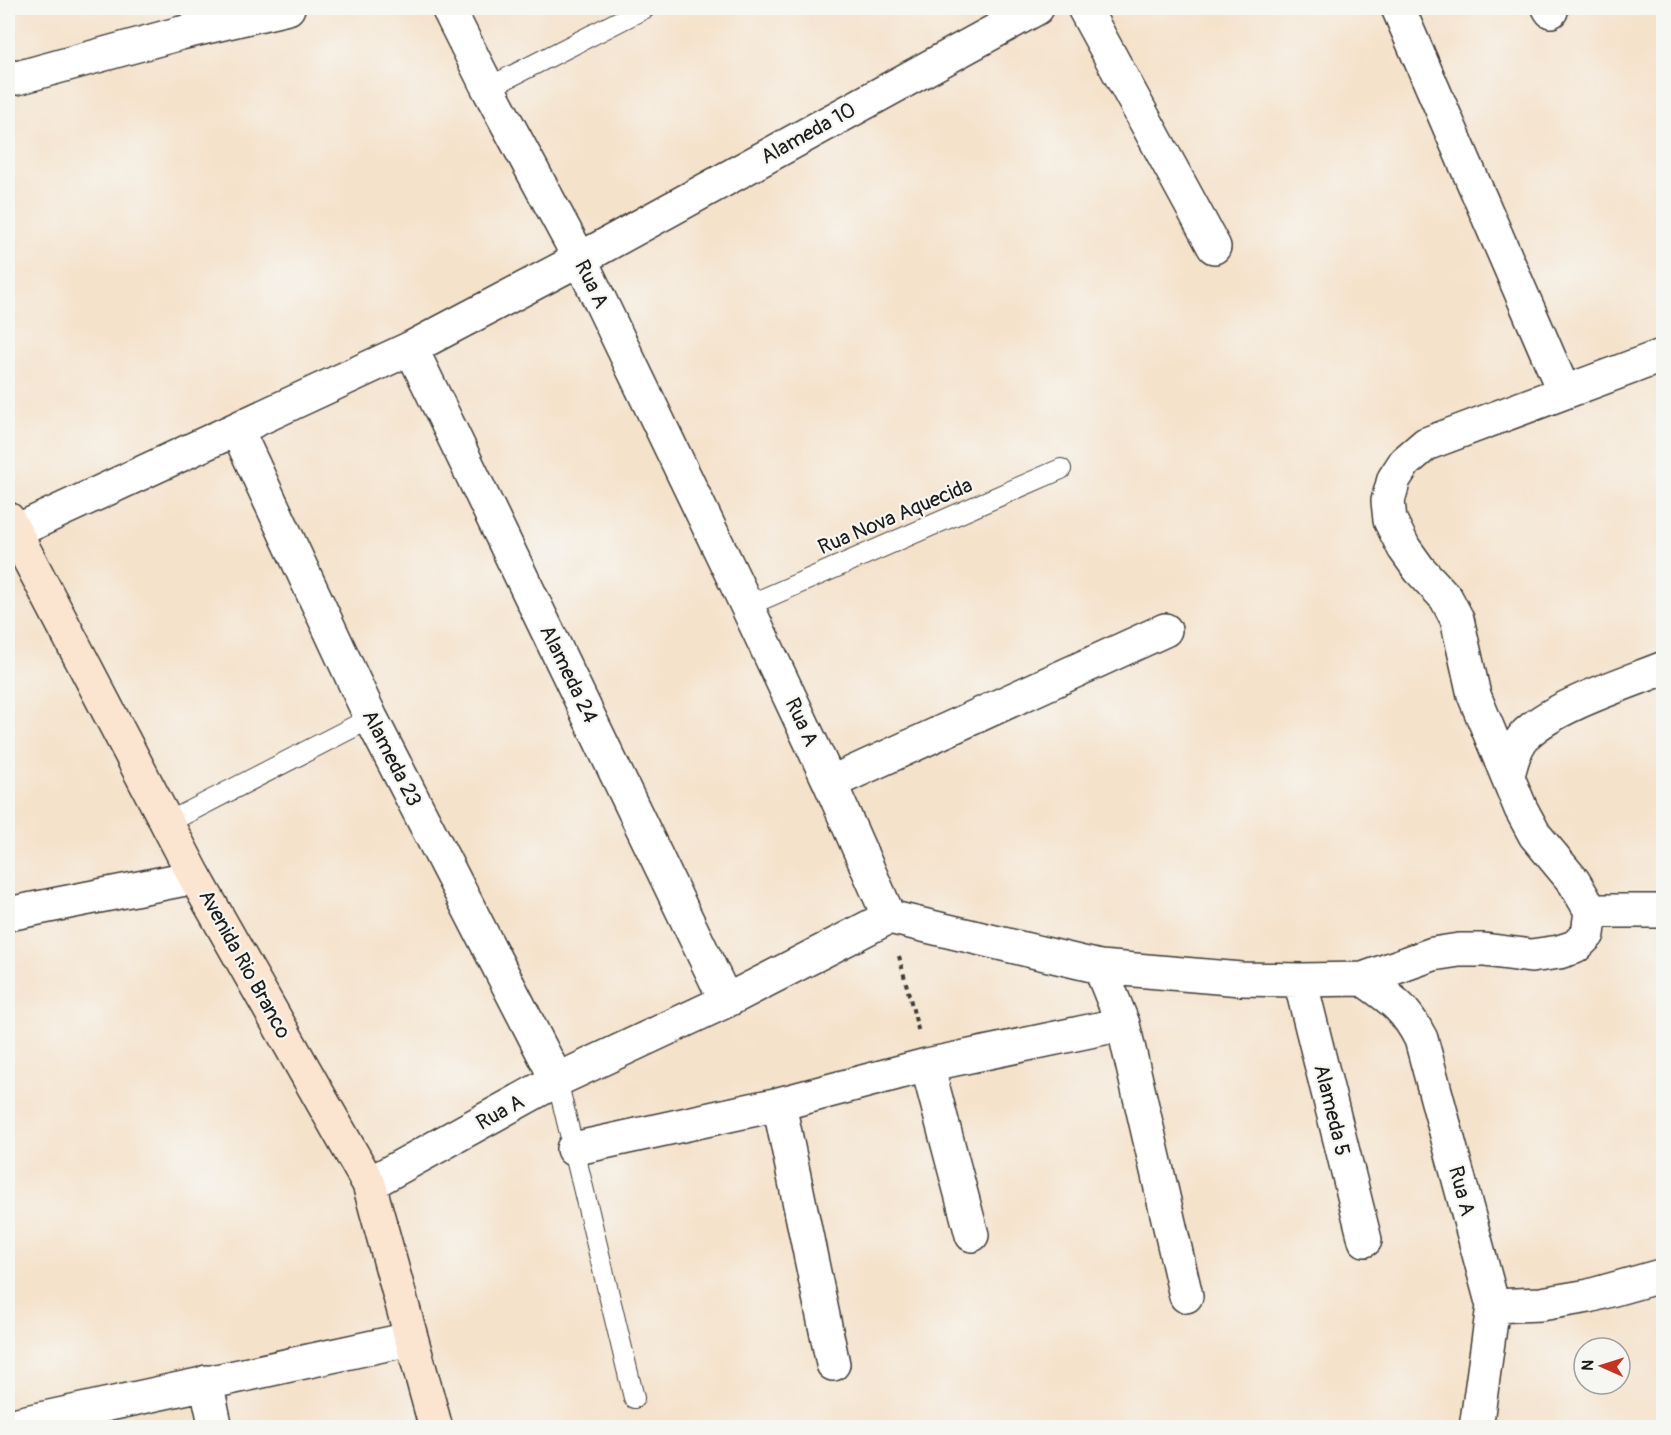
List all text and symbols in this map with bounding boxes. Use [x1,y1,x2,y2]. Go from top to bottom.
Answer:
street label: Alameda 10 [756,96,861,171]
street label: Rua A [568,256,615,313]
street label: Rua Nova Aquecida [814,472,976,561]
street label: Alameda 24 [533,621,604,728]
street label: Rua A [779,694,824,751]
street label: Alameda 23 [356,705,427,811]
street label: Avenida Rio Branco [192,885,297,1043]
street label: Alameda 5 [1307,1062,1356,1159]
street label: Rua A [472,1088,529,1137]
street label: Rua A [1442,1163,1481,1219]
north arrow [1572,1336,1632,1396]
text: N [1578,1359,1598,1371]

